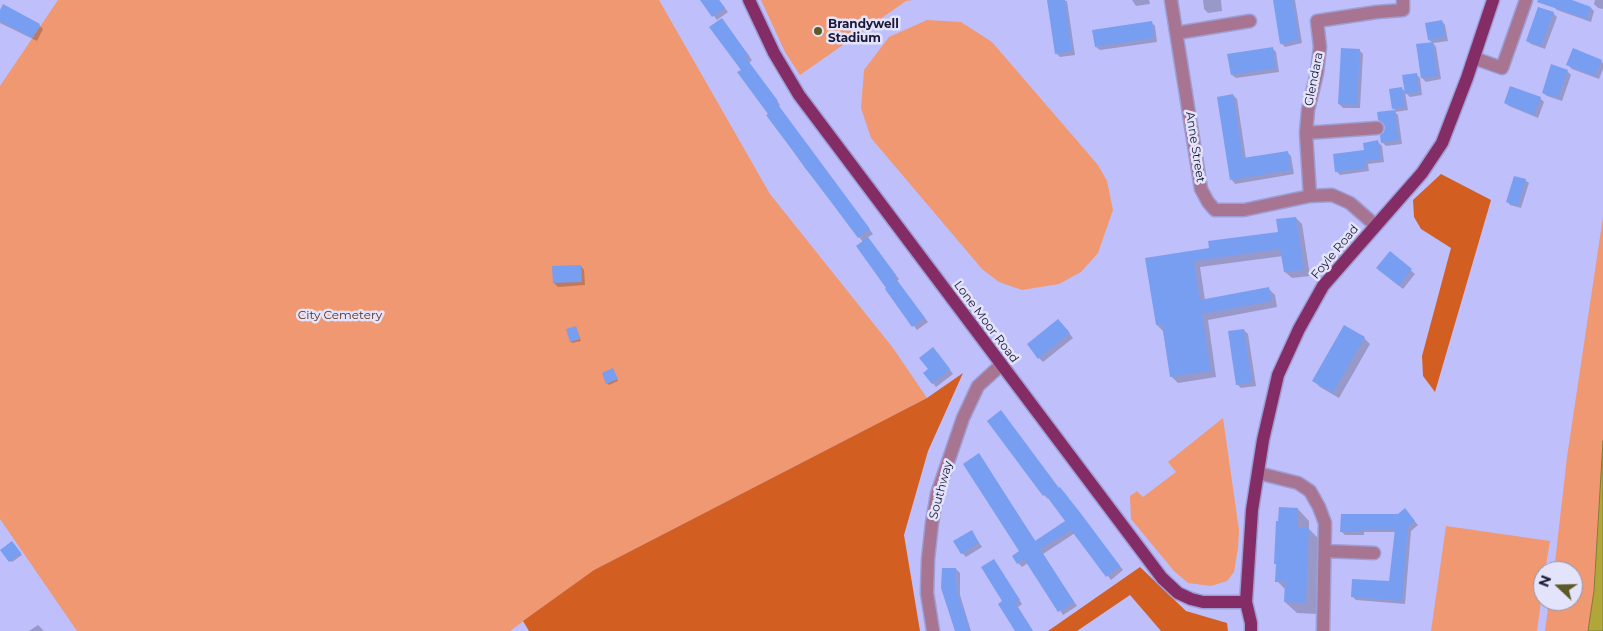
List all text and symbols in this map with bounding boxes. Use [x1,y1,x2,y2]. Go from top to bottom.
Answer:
place label: Brandywell Stadium [828,17,899,45]
marker: Brandywell Stadium [812,25,824,37]
street label: Glendara [1302,51,1326,107]
street label: Anne Street [1182,111,1208,183]
street label: Foyle Road [1308,222,1362,282]
street label: Lone Moor Road [951,278,1021,366]
park label: City Cemetery [298,308,382,322]
street label: Southway [926,459,956,521]
north arrow [1533,561,1583,611]
text: N [1535,572,1555,589]

